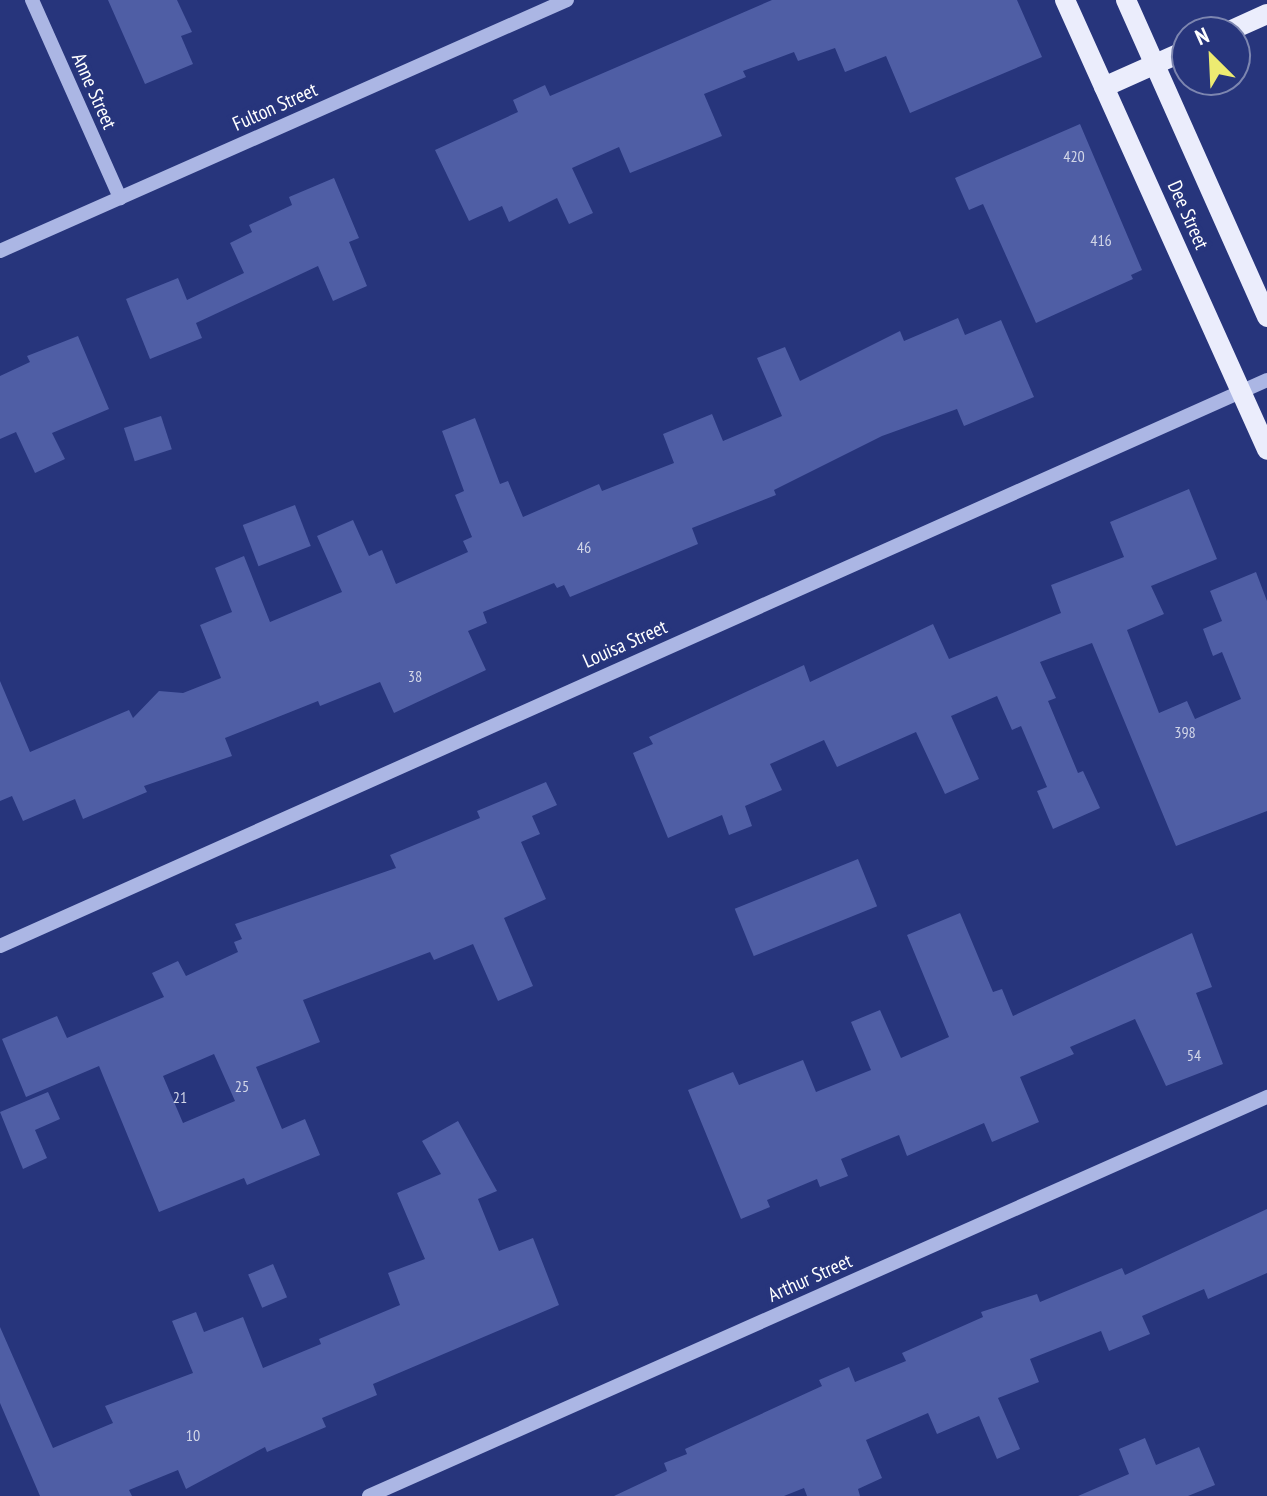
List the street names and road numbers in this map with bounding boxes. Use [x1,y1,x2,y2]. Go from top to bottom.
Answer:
street label: Anne Street [67,49,121,133]
street label: Fulton Street [229,78,321,136]
street label: Dee Street [1162,177,1214,253]
street label: Louisa Street [579,615,671,673]
street label: Arthur Street [764,1249,856,1307]

